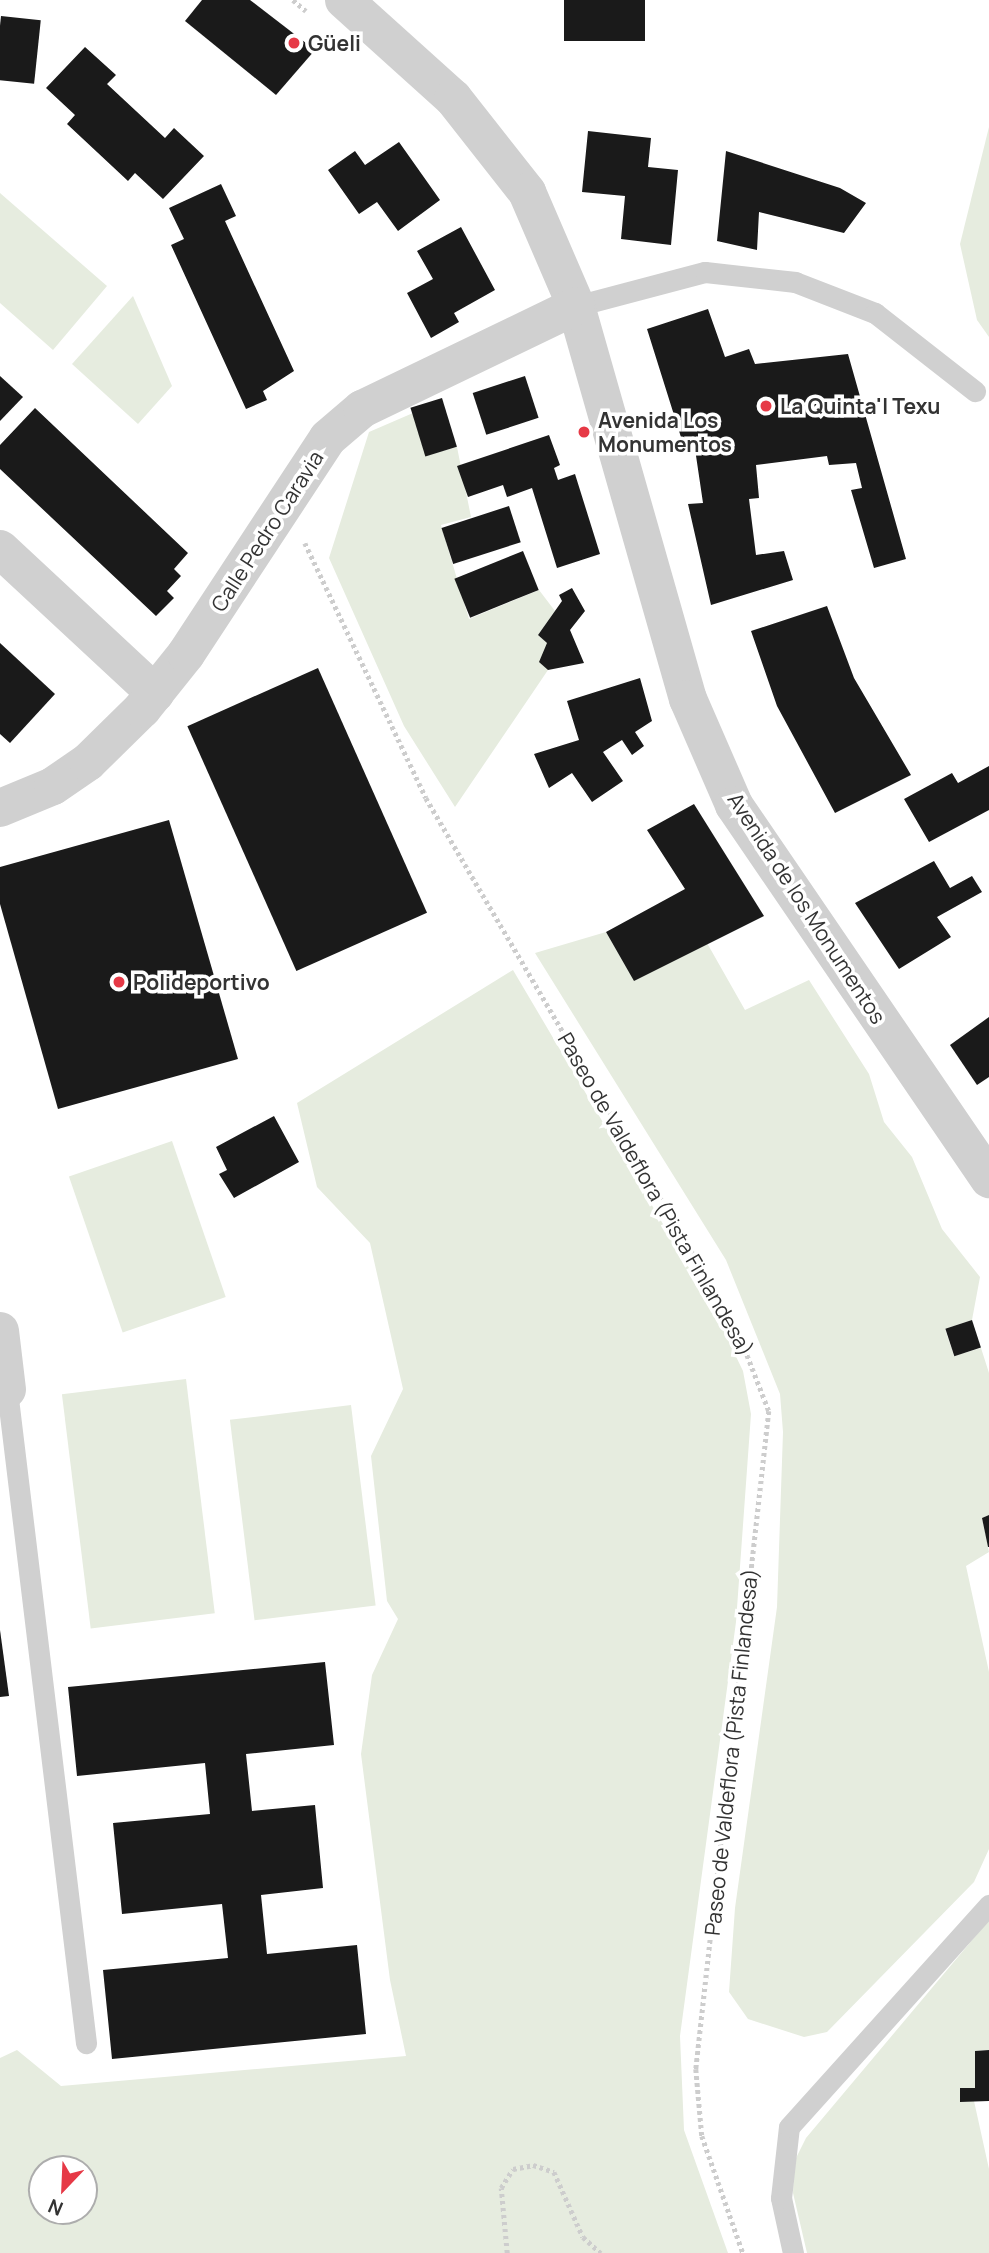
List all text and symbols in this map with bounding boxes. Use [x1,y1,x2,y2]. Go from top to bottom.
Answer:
place label: Güeli [308,30,361,56]
marker: Güeli [286,35,302,51]
place label: La Quinta'l Texu [780,393,940,419]
marker: La Quinta'l Texu [758,398,774,414]
place label: Avenida Los Monumentos [598,407,732,457]
marker: Avenida Los Monumentos [576,424,592,440]
street label: Calle Pedro Caravia [206,446,328,616]
street label: Avenida de los Monumentos [723,788,891,1028]
place label: Polideportivo [133,969,270,995]
marker: Polideportivo [111,974,127,990]
street label: Paseo de Valdeflora (Pista Finlandesa) [553,1028,759,1360]
street label: Paseo de Valdeflora (Pista Finlandesa) [699,1567,763,1937]
north arrow [28,2155,98,2225]
text: N [44,2193,67,2222]

